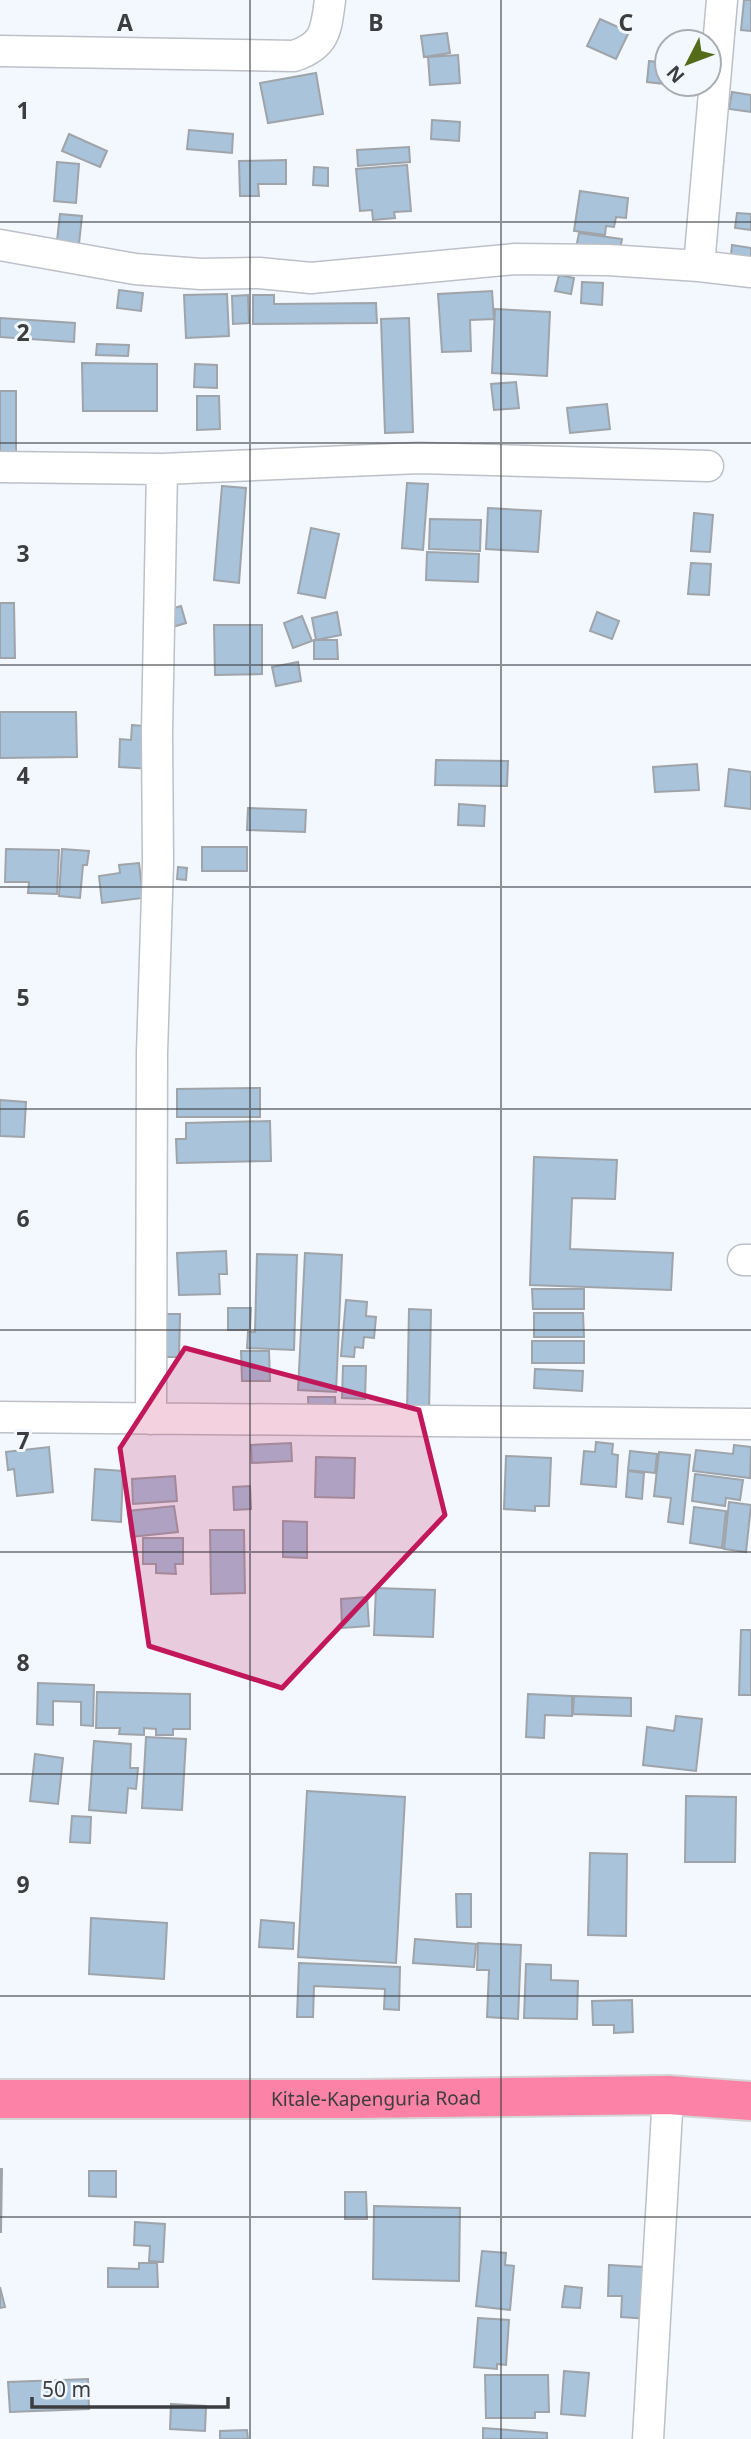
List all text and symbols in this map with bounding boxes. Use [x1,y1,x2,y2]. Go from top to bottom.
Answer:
text: A [117,6,133,38]
text: B [368,6,384,38]
text: C [619,6,634,38]
north arrow [653,28,723,98]
text: N [661,60,690,89]
text: 1 [16,94,30,126]
text: 2 [16,316,30,348]
text: 3 [16,537,30,569]
text: 4 [16,759,30,791]
text: 5 [16,981,30,1013]
text: 6 [16,1202,30,1234]
text: 7 [16,1424,30,1456]
text: 8 [16,1646,30,1678]
text: 9 [16,1868,30,1900]
street label: Kitale-Kapenguria Road [271,2084,481,2112]
scale bar [32,2366,228,2410]
text: 50 m [42,2375,91,2403]

